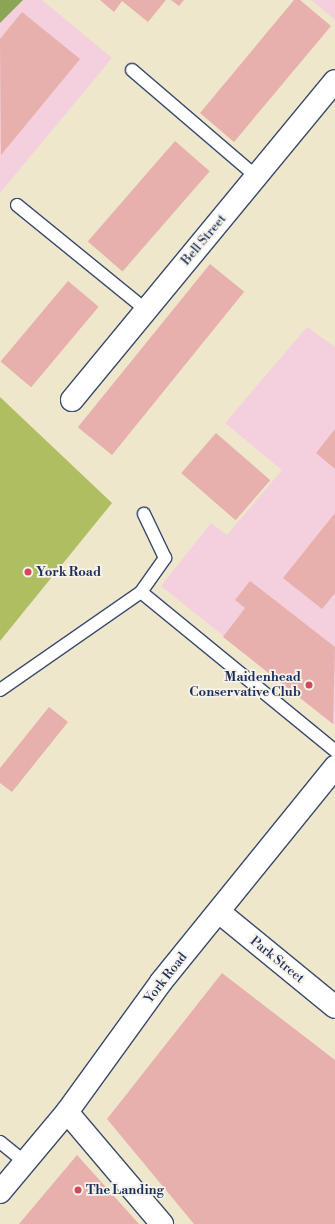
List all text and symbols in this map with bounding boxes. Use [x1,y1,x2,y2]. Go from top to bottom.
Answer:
street label: Bell Street [178,211,230,269]
place label: York Road [36,564,101,580]
marker: York Road [23,567,33,577]
place label: Maidenhead Conservative Club [189,670,301,701]
marker: Maidenhead Conservative Club [304,680,314,690]
street label: Park Street [247,933,307,987]
street label: York Road [141,950,191,1006]
place label: The Landing [86,1182,164,1198]
marker: The Landing [73,1185,83,1195]

